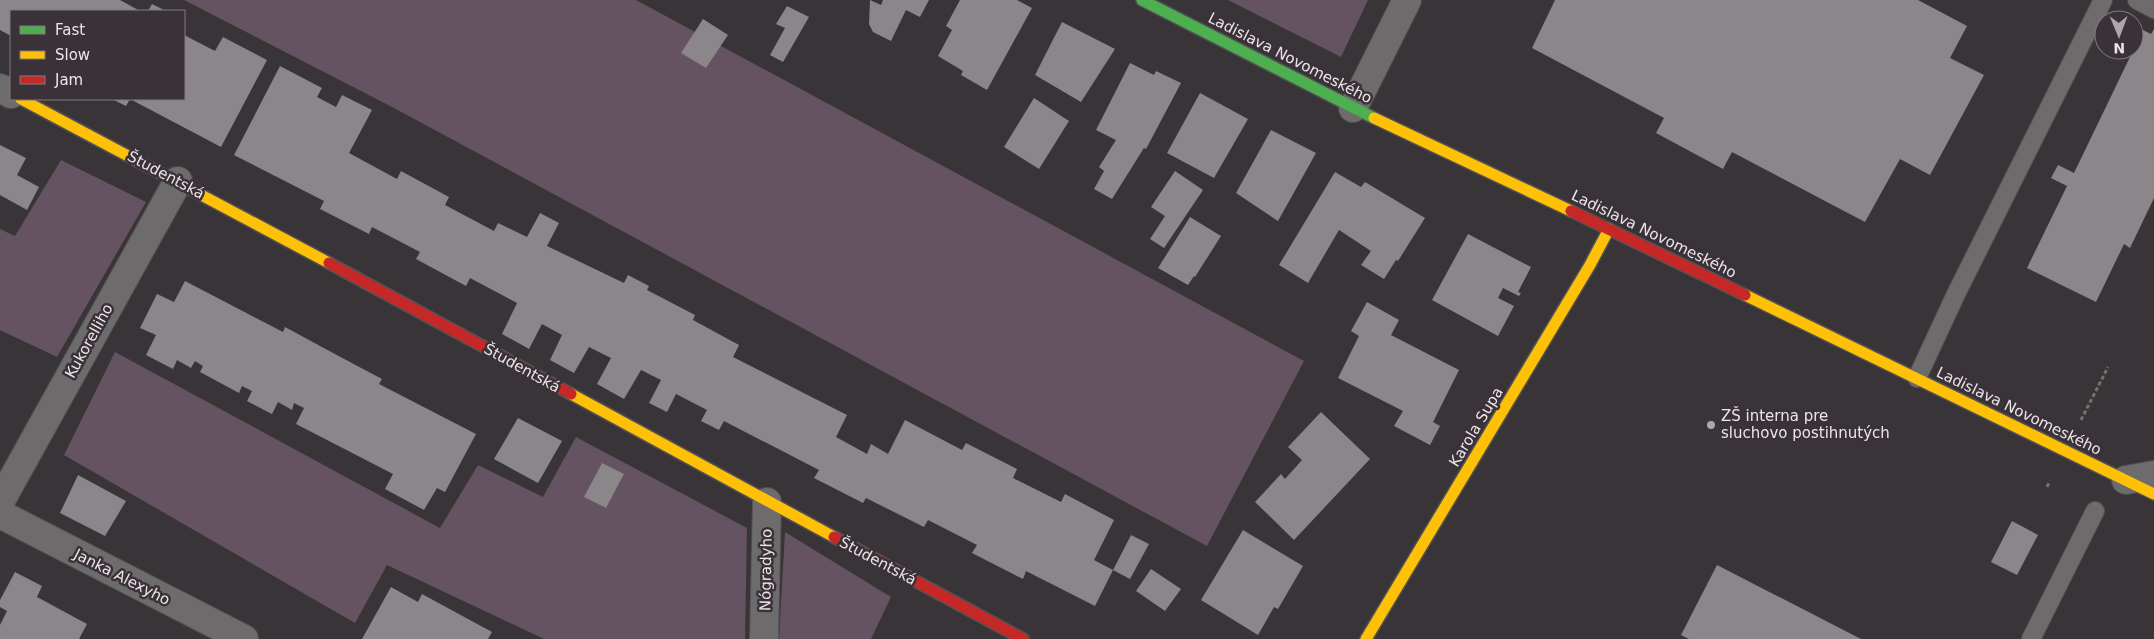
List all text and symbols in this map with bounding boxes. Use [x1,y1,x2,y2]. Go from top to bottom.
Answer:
street label: Ladislava Novomeského [1205,9,1375,107]
legend [10,10,185,100]
north arrow [2094,10,2144,60]
text: Fast [55,21,85,39]
text: N [2113,40,2125,56]
text: Slow [55,46,90,64]
text: Jam [54,71,83,89]
street label: Študentská [124,146,208,203]
street label: Ladislava Novomeského [1569,186,1739,282]
street label: Kukorelliho [61,301,117,381]
street label: Študentská [481,339,564,396]
street label: Ladislava Novomeského [1934,363,2104,459]
street label: Karola Supa [1445,384,1507,470]
place label: ZŠ interna pre sluchovo postihnutých [1721,406,1890,442]
marker: ZŠ interna pre sluchovo postihnutých [1705,419,1717,431]
street label: Nógradyho [756,529,776,611]
street label: Študentská [836,532,920,589]
street label: Janka Alexyho [70,545,173,609]

